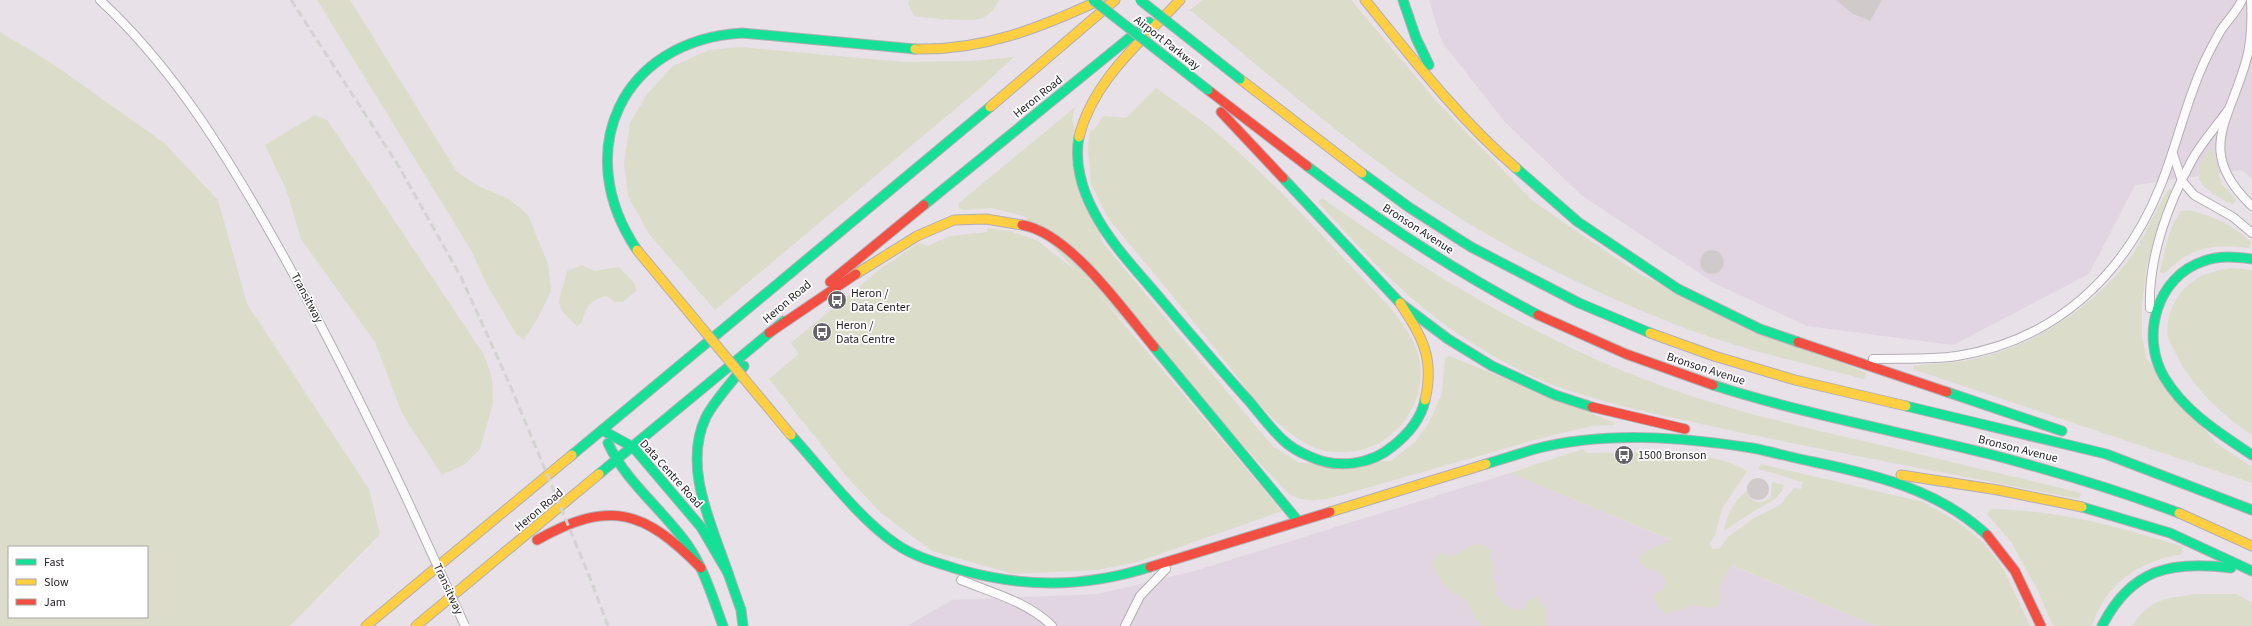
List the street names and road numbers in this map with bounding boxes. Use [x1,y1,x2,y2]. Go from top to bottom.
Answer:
street label: Airport Parkway [1130,12,1204,75]
street label: Heron Road [1010,72,1066,122]
street label: Bronson Avenue [1379,200,1457,258]
street label: Transitway [287,270,327,326]
street label: Heron Road [759,277,815,327]
street label: Bronson Avenue [1665,348,1747,390]
street label: Bronson Avenue [1976,431,2060,467]
street label: Data Centre Road [636,436,706,512]
street label: Heron Road [511,485,567,535]
street label: Transitway [429,561,467,618]

